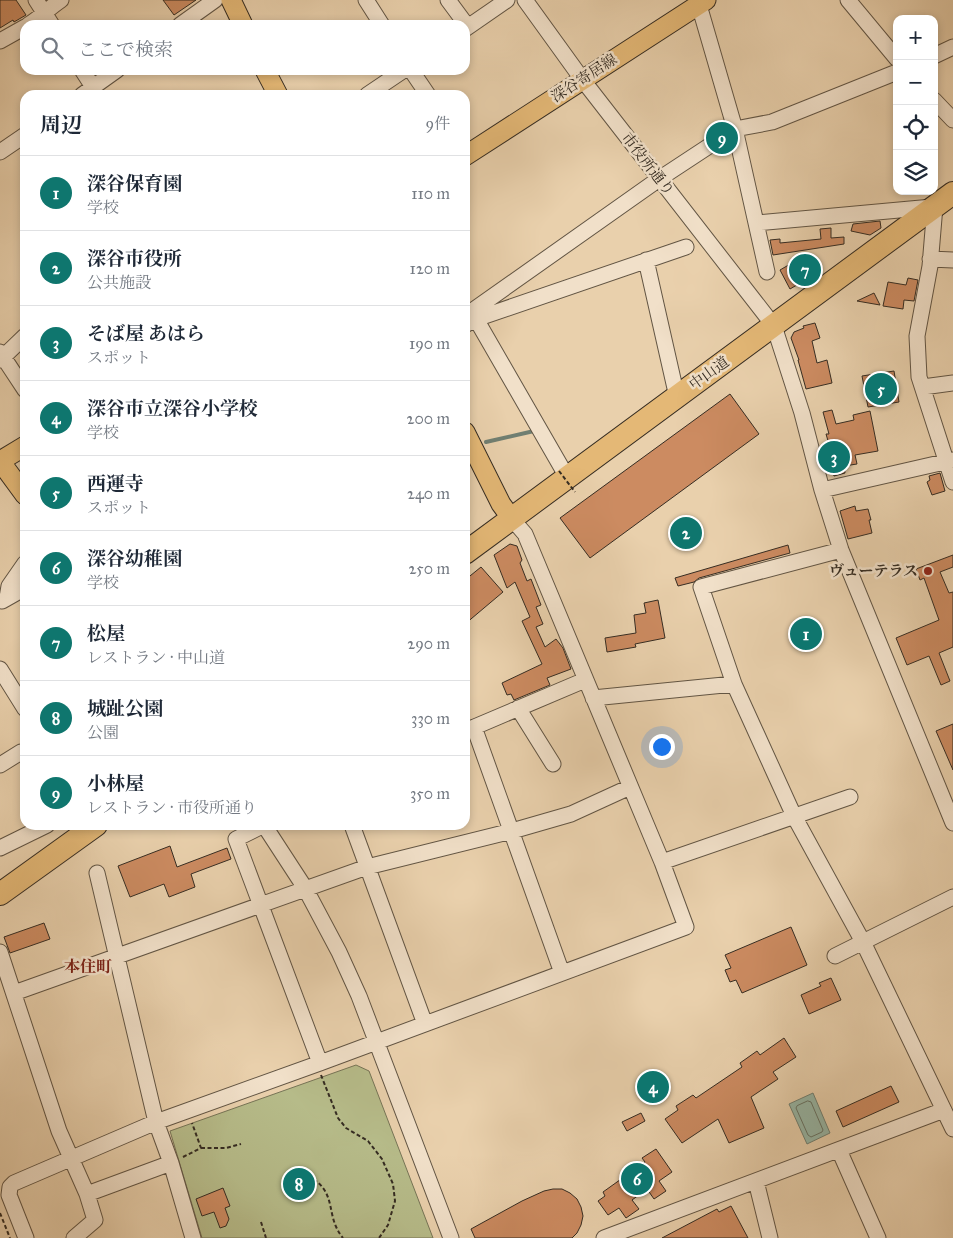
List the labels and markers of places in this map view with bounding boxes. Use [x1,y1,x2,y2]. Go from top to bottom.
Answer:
pin: 9 [706,119,738,157]
pin: 7 [789,251,821,289]
pin: 5 [865,370,897,408]
pin: 3 [818,438,850,476]
pin: 2 [670,514,702,552]
place label: ヴューテラス [829,562,918,580]
marker: ヴューテラス [922,565,934,577]
pin: 1 [790,615,822,653]
pin: 4 [637,1068,669,1106]
pin: 6 [621,1160,653,1198]
pin: 8 [283,1165,315,1203]

